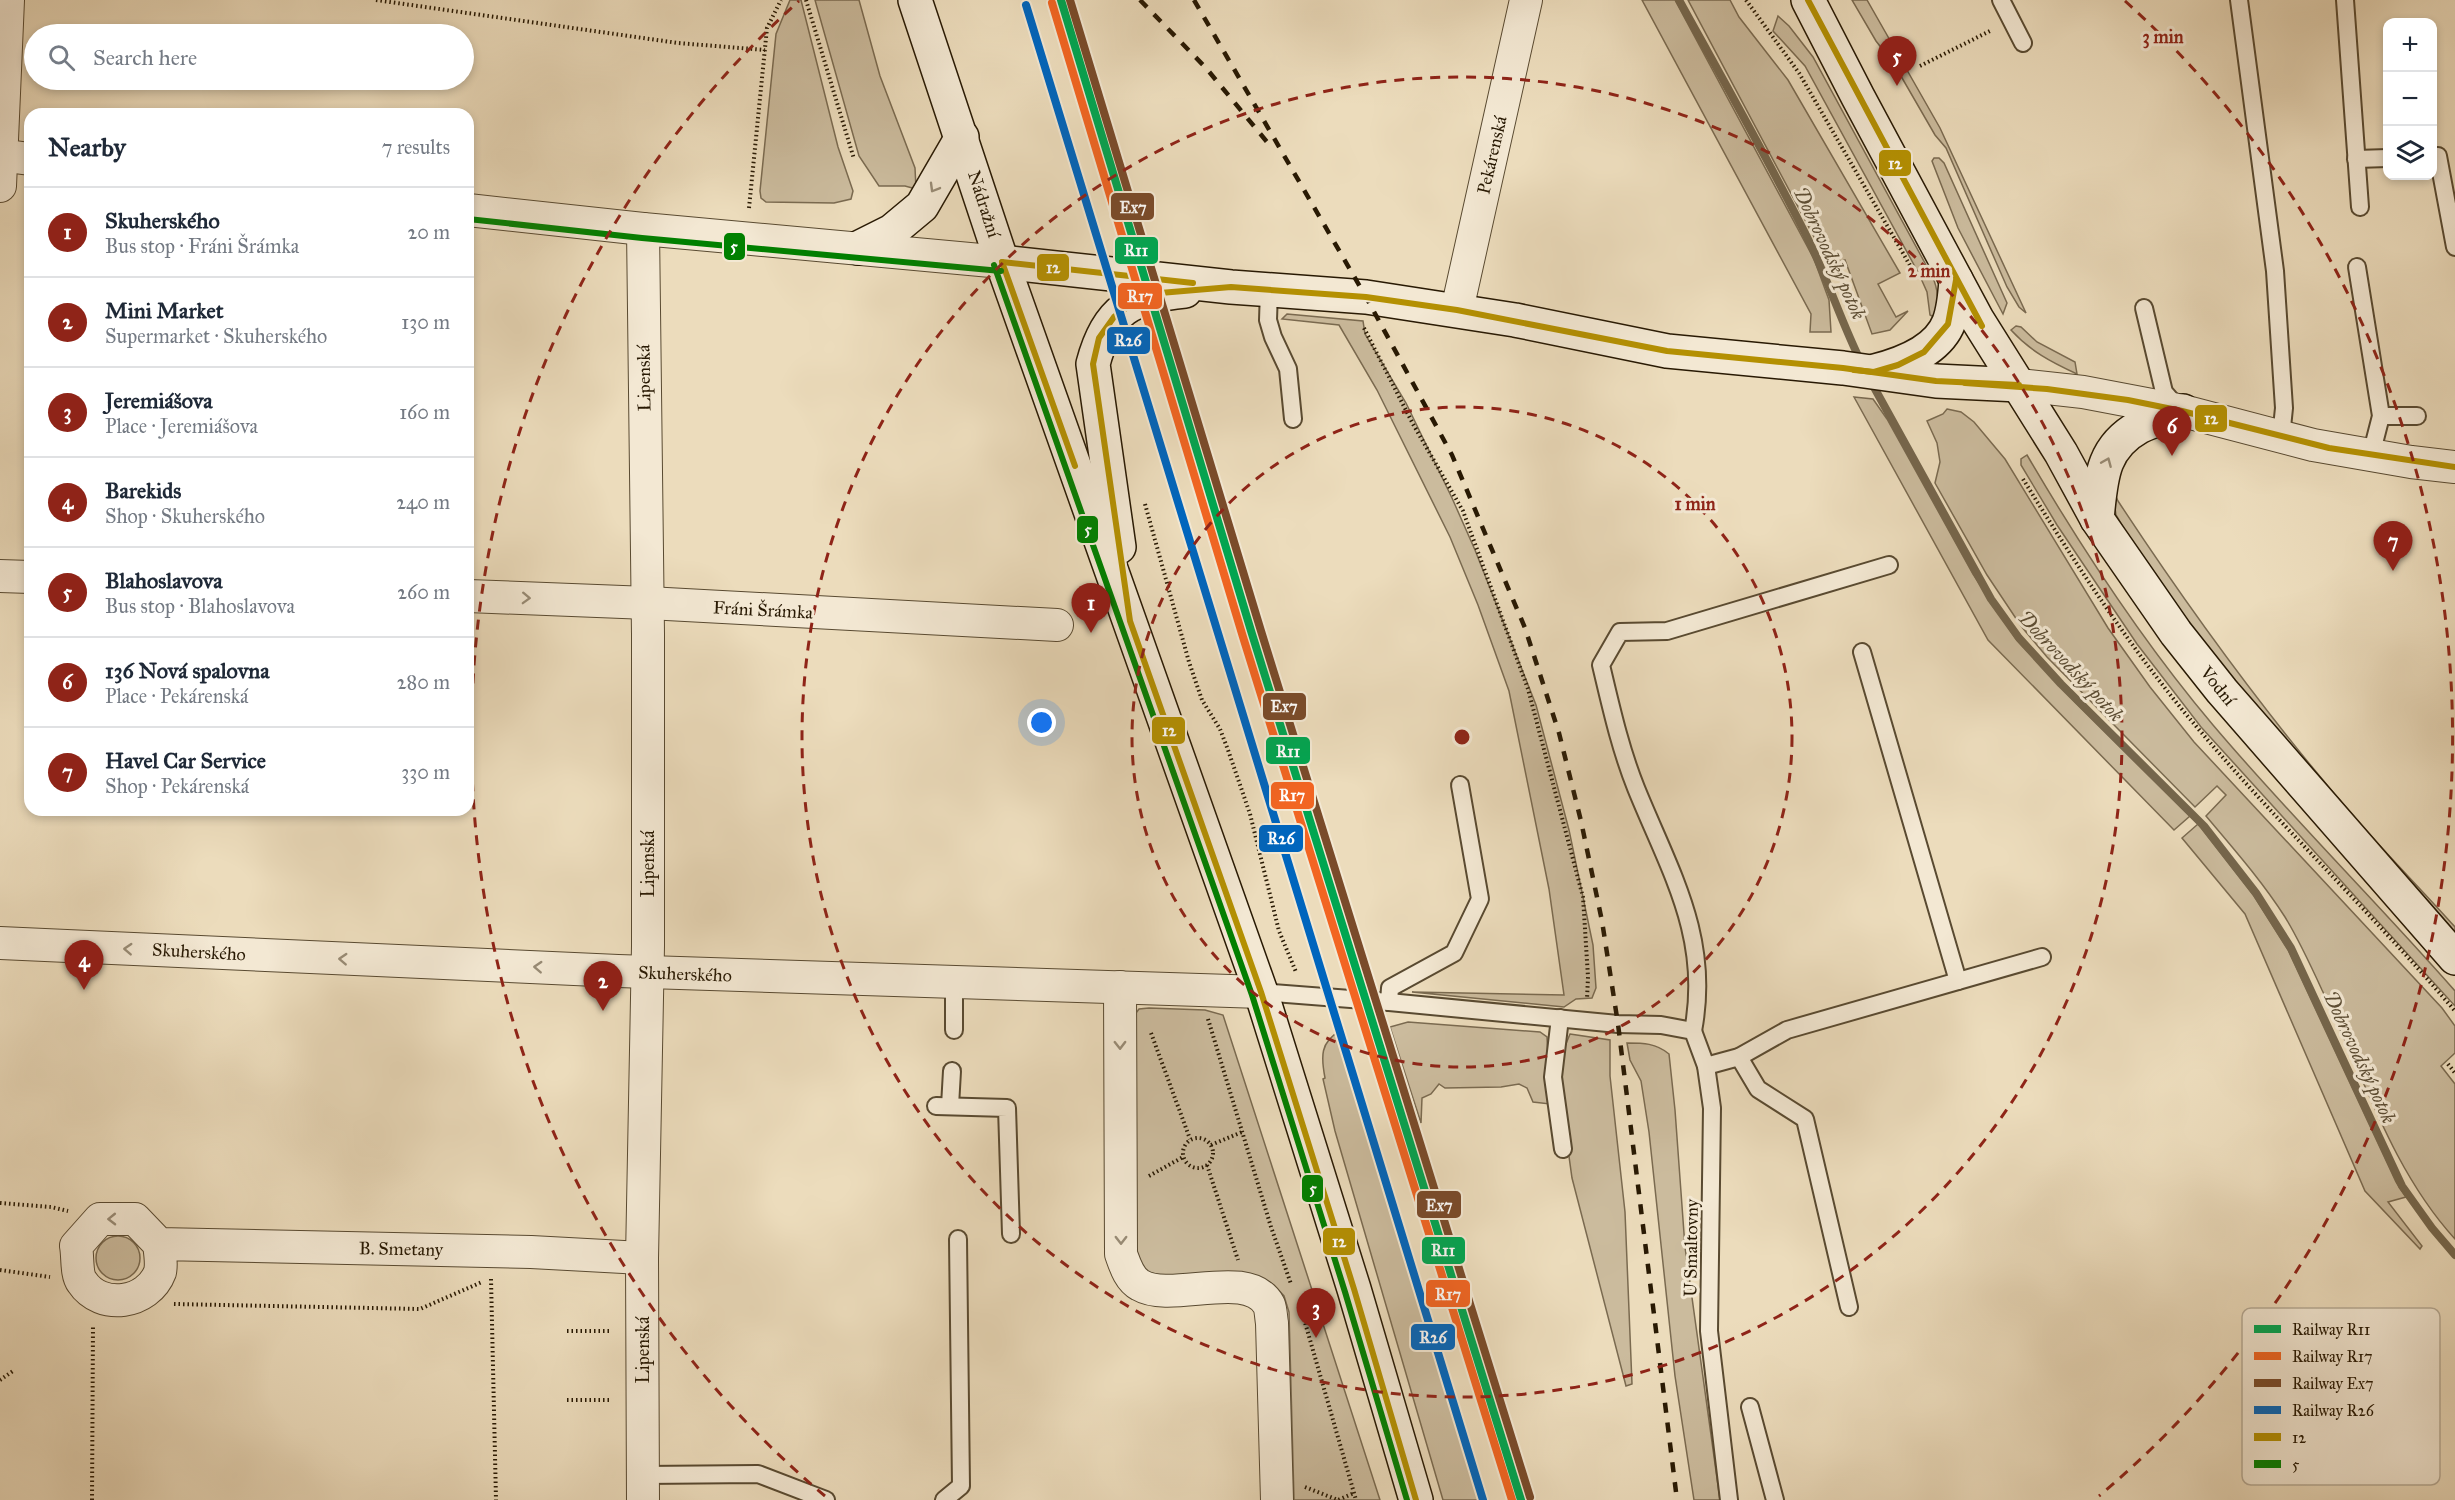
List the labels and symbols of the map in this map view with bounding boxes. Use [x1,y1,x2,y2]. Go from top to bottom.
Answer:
text: 3 min [2143,26,2184,49]
pin: 5 [1878,36,1916,86]
street label: Pekárenská [1472,113,1512,196]
line badge: 12 [1878,149,1912,177]
text: 12 [1888,154,1903,173]
street label: Nádražní [963,168,1005,241]
one-way arrow [929,182,941,192]
water label: Dobrovodský potok [1788,183,1871,324]
line badge: Ex7 [1110,192,1155,221]
text: Ex7 [1119,198,1147,217]
line badge: 5 [723,232,746,261]
line badge: R11 [1114,236,1159,265]
text: 5 [730,237,738,256]
text: R11 [1124,241,1149,260]
line badge: 12 [1036,253,1070,282]
text: 12 [1046,258,1061,277]
text: 2 min [1908,260,1951,282]
line badge: R17 [1117,282,1163,310]
text: R17 [1127,287,1154,306]
line badge: R26 [1106,326,1151,355]
text: R26 [1114,331,1142,350]
street label: Lipenská [632,344,656,412]
line badge: 12 [2194,404,2228,433]
pin: 6 [2152,406,2192,456]
text: 12 [2204,409,2219,428]
one-way arrow [2100,457,2112,468]
text: 1 min [1675,493,1716,515]
line badge: 5 [1076,515,1099,544]
text: 5 [1084,520,1092,539]
pin: 7 [2374,522,2412,571]
pin: 1 [1072,584,1110,633]
one-way arrow [522,592,531,605]
street label: Fráni Šrámka [712,595,814,624]
water label: Dobrovodský potok [2013,605,2129,727]
street label: Vodní [2195,661,2241,711]
line badge: Ex7 [1262,692,1307,721]
text: Ex7 [1270,697,1298,716]
your location [1027,708,1056,737]
line badge: 12 [1151,716,1186,745]
text: 12 [1162,721,1177,740]
centre of rings [1452,727,1472,747]
line badge: R11 [1265,736,1311,765]
text: R11 [1276,742,1301,761]
line badge: R17 [1270,781,1315,810]
text: R17 [1279,786,1306,805]
line badge: R26 [1258,824,1304,853]
text: R26 [1267,829,1295,848]
street label: Lipenská [637,830,659,897]
street label: Skuherského [152,939,246,965]
pin: 4 [64,940,104,990]
one-way arrow [123,943,132,956]
one-way arrow [339,952,348,965]
one-way arrow [534,961,543,974]
street label: Skuherského [638,961,732,987]
pin: 2 [584,962,622,1011]
water label: Dobrovodský potok [2318,987,2401,1128]
one-way arrow [1114,1041,1127,1050]
line badge: 5 [1301,1174,1324,1203]
text: 5 [1309,1179,1317,1198]
line badge: Ex7 [1416,1190,1462,1219]
text: Ex7 [1425,1196,1453,1215]
street label: U Smaltovny [1679,1198,1703,1297]
one-way arrow [107,1213,116,1225]
line badge: 12 [1322,1227,1356,1256]
text: 12 [1332,1232,1347,1251]
one-way arrow [1115,1236,1127,1245]
line badge: R11 [1421,1236,1466,1265]
street label: B. Smetany [359,1237,444,1261]
text: R11 [1431,1241,1456,1260]
line badge: R17 [1425,1279,1471,1308]
text: R17 [1435,1285,1462,1304]
pin: 3 [1296,1288,1336,1338]
legend [2242,1308,2440,1485]
street label: Lipenská [632,1316,654,1383]
text: Railway R11 [2292,1320,2370,1339]
line badge: R26 [1410,1323,1456,1351]
text: R26 [1419,1328,1447,1347]
text: Railway R17 [2292,1347,2373,1366]
text: Railway Ex7 [2292,1374,2374,1393]
text: Railway R26 [2292,1401,2375,1420]
text: 12 [2292,1428,2306,1447]
text: 5 [2292,1455,2300,1474]

